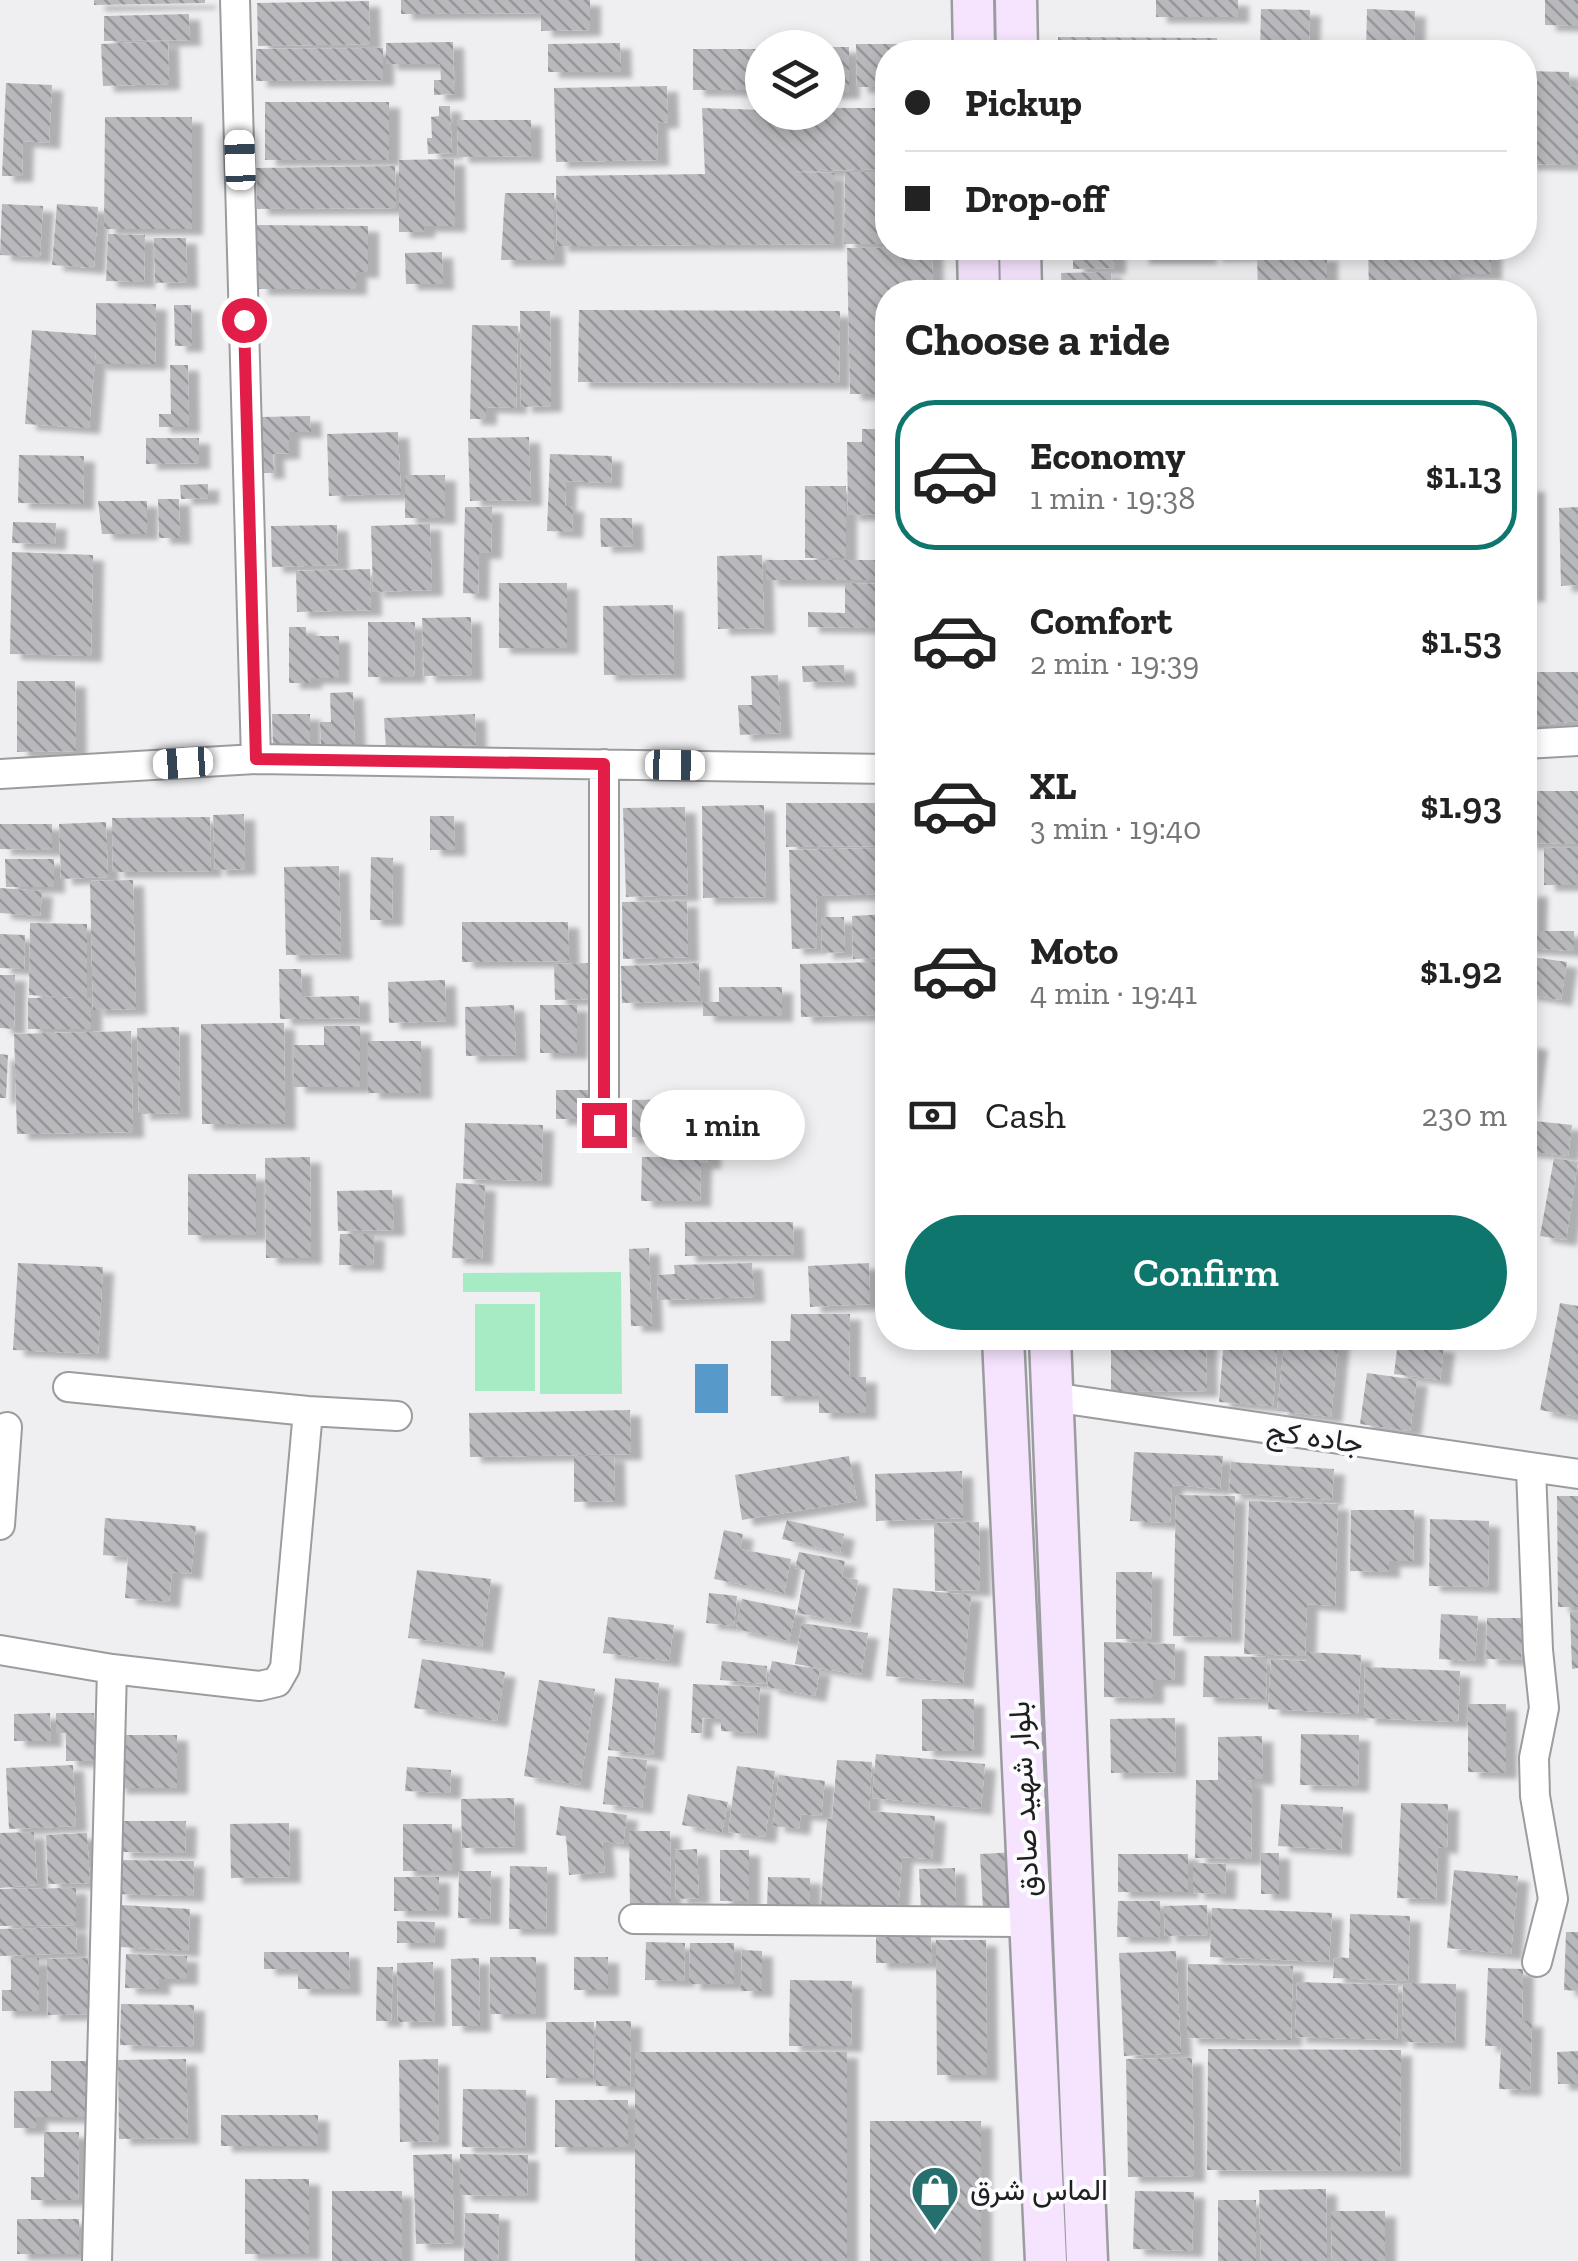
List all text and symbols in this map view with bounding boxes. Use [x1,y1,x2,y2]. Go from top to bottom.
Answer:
map controls [745,30,845,130]
button: layers [745,30,845,130]
text: Pickup [965,80,1082,126]
car [224,129,256,191]
text: Drop-off [965,176,1106,222]
route start [222,298,267,343]
text: Choose a ride [905,313,1170,367]
icon: car [910,430,1000,520]
text: Economy [1030,433,1185,479]
text: $1.13 [1425,452,1502,498]
text: 1 min · 19:38 [1030,479,1195,517]
icon: car [910,595,1000,685]
text: Comfort [1030,598,1172,644]
text: $1.53 [1421,617,1502,663]
text: 2 min · 19:39 [1030,644,1199,682]
car [152,746,214,780]
car [645,749,705,781]
icon: car [910,760,1000,850]
text: XL [1030,763,1077,809]
text: $1.93 [1420,782,1502,828]
text: 3 min · 19:40 [1030,809,1202,847]
icon: car [910,925,1000,1015]
text: Moto [1030,928,1118,974]
text: $1.92 [1420,947,1502,993]
text: 4 min · 19:41 [1030,974,1197,1012]
icon: cash [905,1088,960,1143]
callout: 1 min [639,1090,804,1160]
text: Cash [985,1092,1066,1138]
text: 230 m [1422,1096,1507,1134]
route end [582,1103,627,1148]
text: 1 min [685,1106,760,1144]
button: Confirm [905,1215,1507,1330]
street label: جاده کج [1264,1412,1366,1464]
street label: بلوار شهید صادق [1001,1700,1047,1898]
shop icon: الماس شرق [909,2164,961,2232]
place label: الماس شرق [970,2172,1108,2208]

